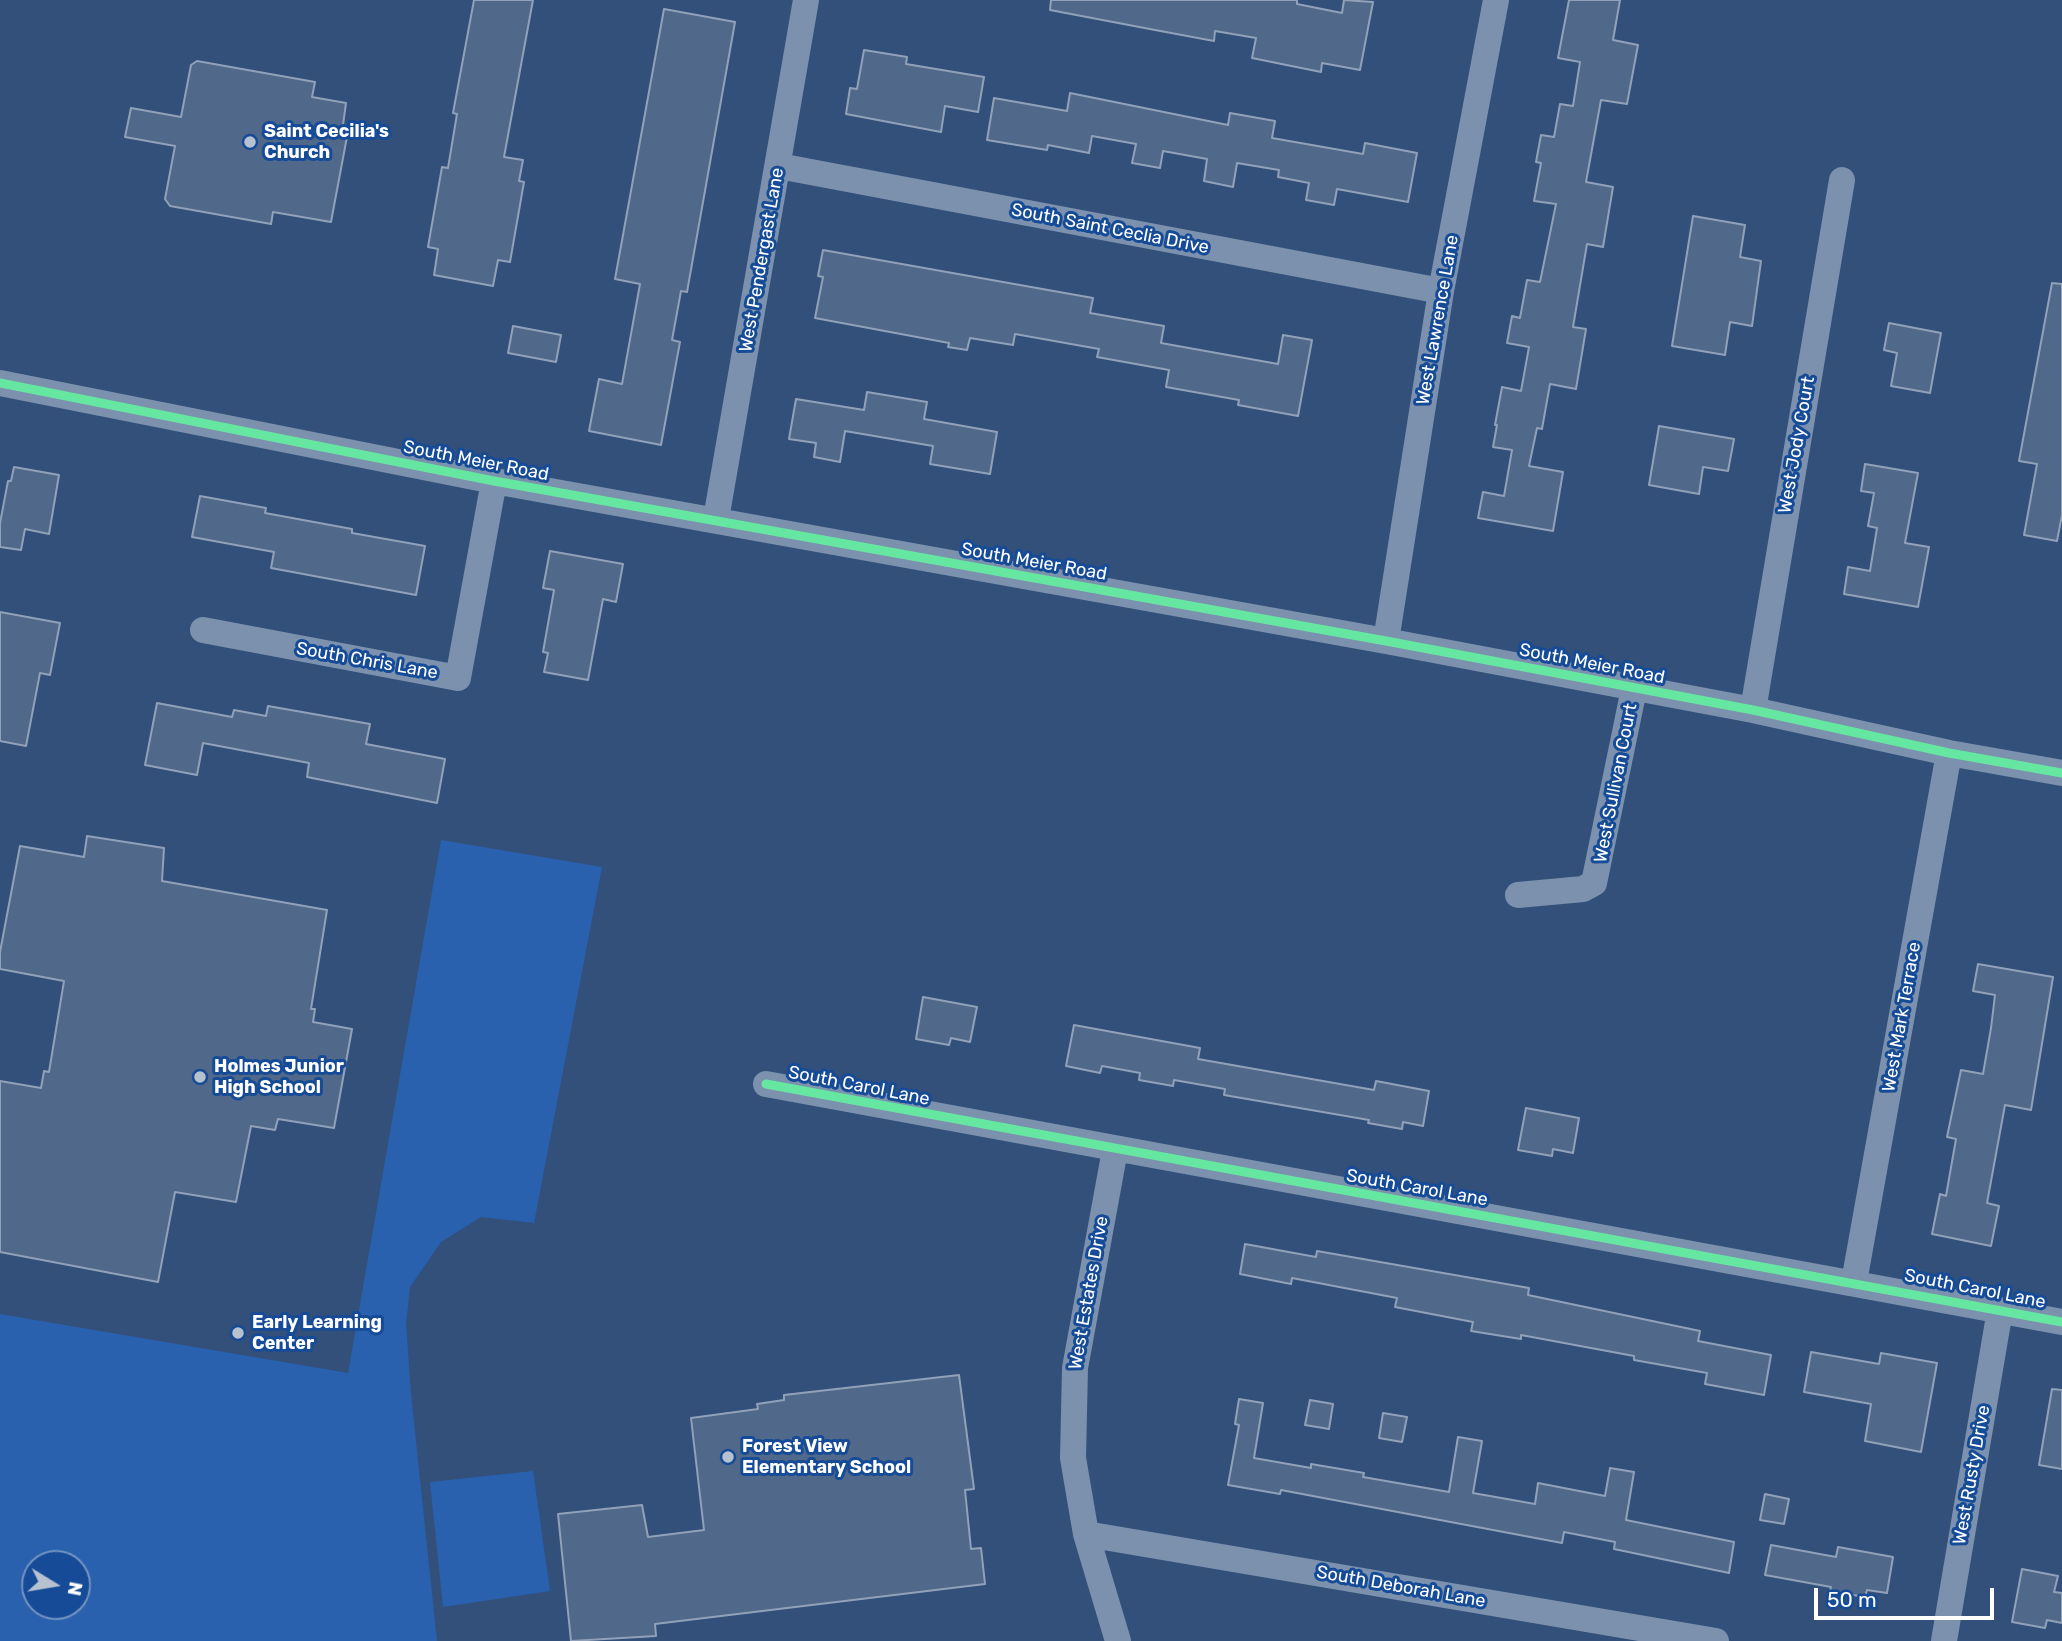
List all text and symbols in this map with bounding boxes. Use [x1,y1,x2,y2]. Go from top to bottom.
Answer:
place label: Saint Cecilia's Church [264,121,389,164]
marker: Saint Cecilia's Church [242,134,258,150]
street label: West Pendergast Lane [735,166,789,354]
street label: South Saint Ceclia Drive [1009,199,1211,259]
street label: West Lawrence Lane [1412,233,1464,407]
street label: West Jody Court [1774,375,1820,515]
street label: South Meier Road [402,436,550,486]
street label: South Meier Road [960,539,1108,585]
street label: South Chris Lane [294,638,440,684]
street label: South Meier Road [1518,639,1666,689]
street label: West Sullivan Court [1590,702,1642,864]
street label: West Mark Terrace [1878,940,1926,1094]
place label: Holmes Junior High School [214,1056,344,1098]
street label: South Carol Lane [786,1062,932,1110]
marker: Holmes Junior High School [192,1069,208,1085]
street label: South Carol Lane [1344,1165,1490,1211]
street label: West Estates Drive [1065,1214,1113,1372]
street label: South Carol Lane [1902,1265,2048,1313]
place label: Early Learning Center [252,1312,382,1354]
marker: Early Learning Center [230,1325,246,1341]
street label: West Rusty Drive [1949,1404,1995,1546]
place label: Forest View Elementary School [742,1436,911,1478]
marker: Forest View Elementary School [720,1449,736,1465]
north arrow [21,1550,91,1620]
street label: South Deborah Lane [1315,1561,1487,1613]
scale bar [1817,1574,1997,1618]
text: N [63,1580,88,1598]
text: 50 m [1827,1587,1877,1612]

